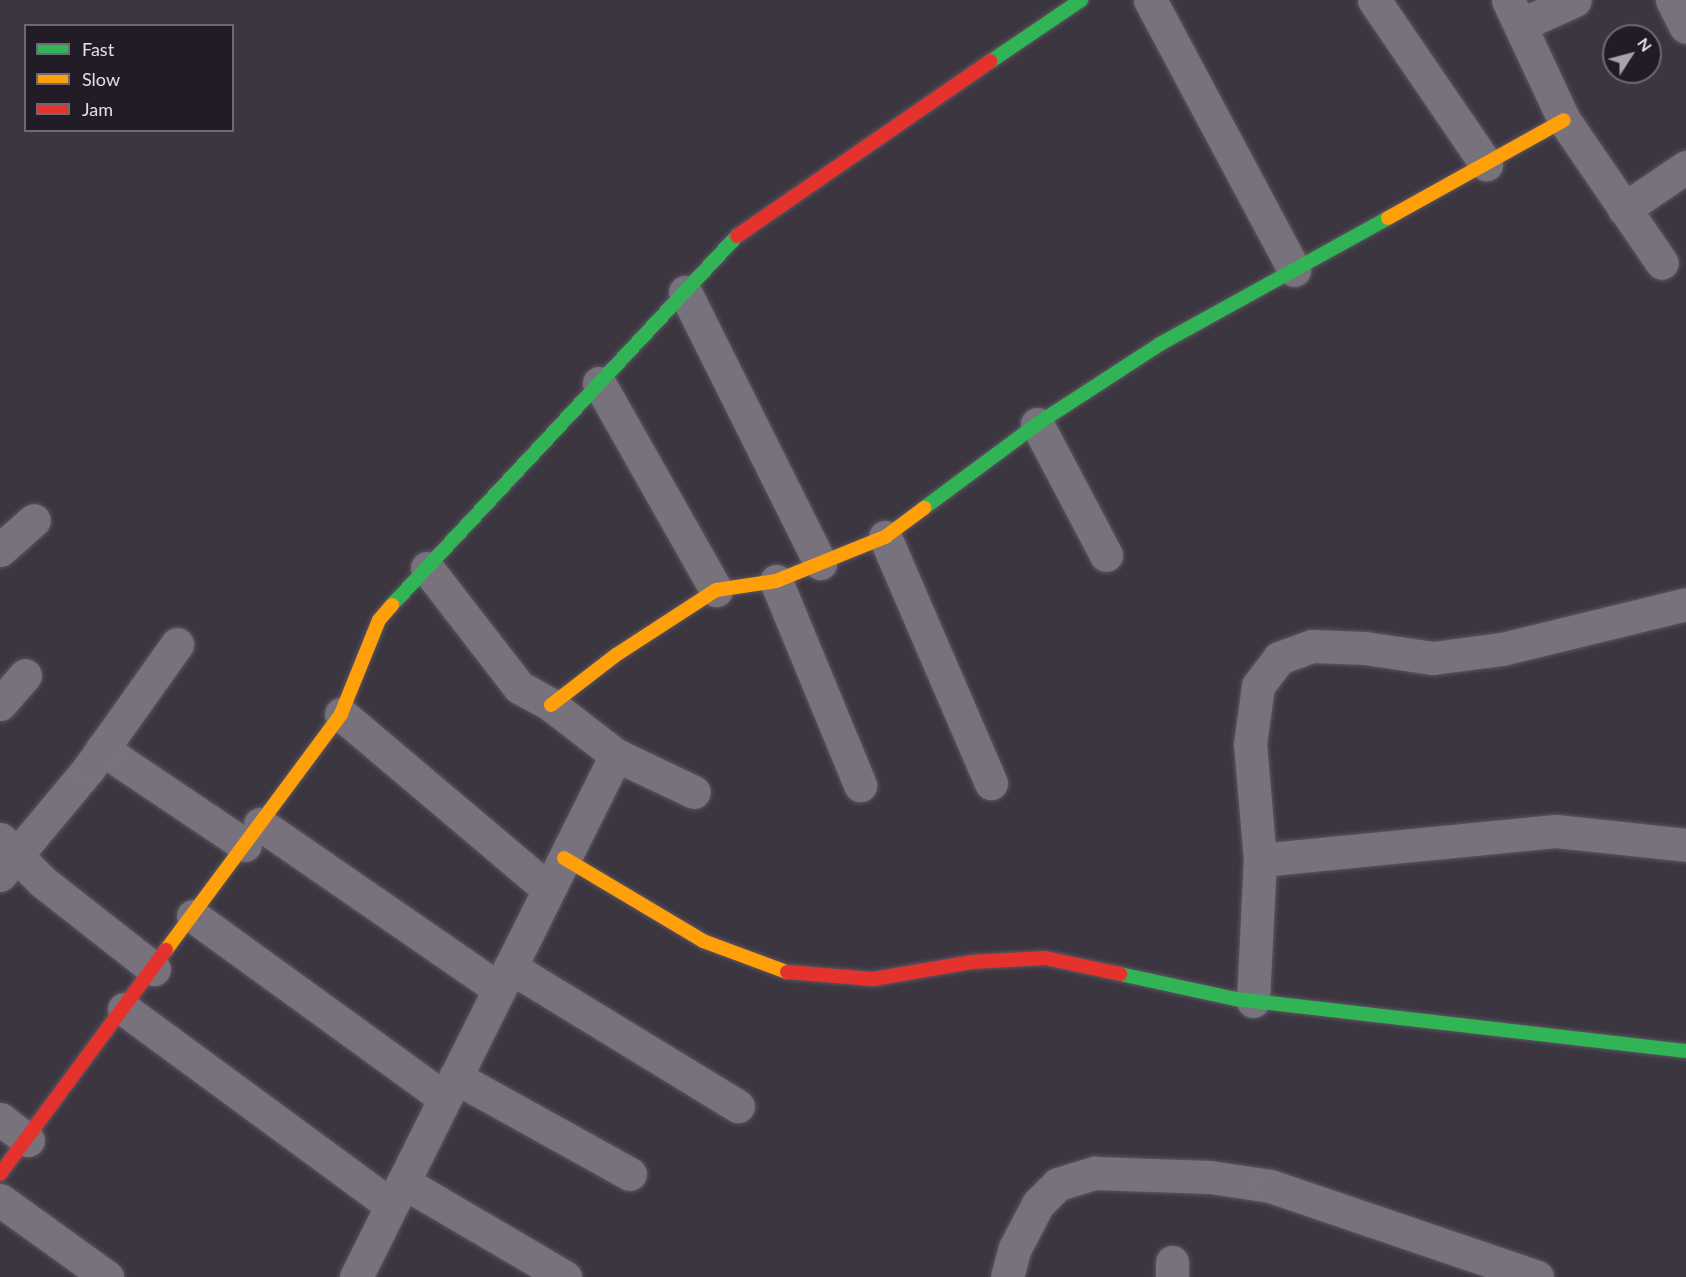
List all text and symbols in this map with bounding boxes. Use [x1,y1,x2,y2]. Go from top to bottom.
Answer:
legend [24,24,234,132]
north arrow [1602,24,1662,84]
text: N [1634,34,1657,55]
text: Fast [82,38,114,60]
text: Slow [82,68,120,90]
text: Jam [82,98,113,120]

